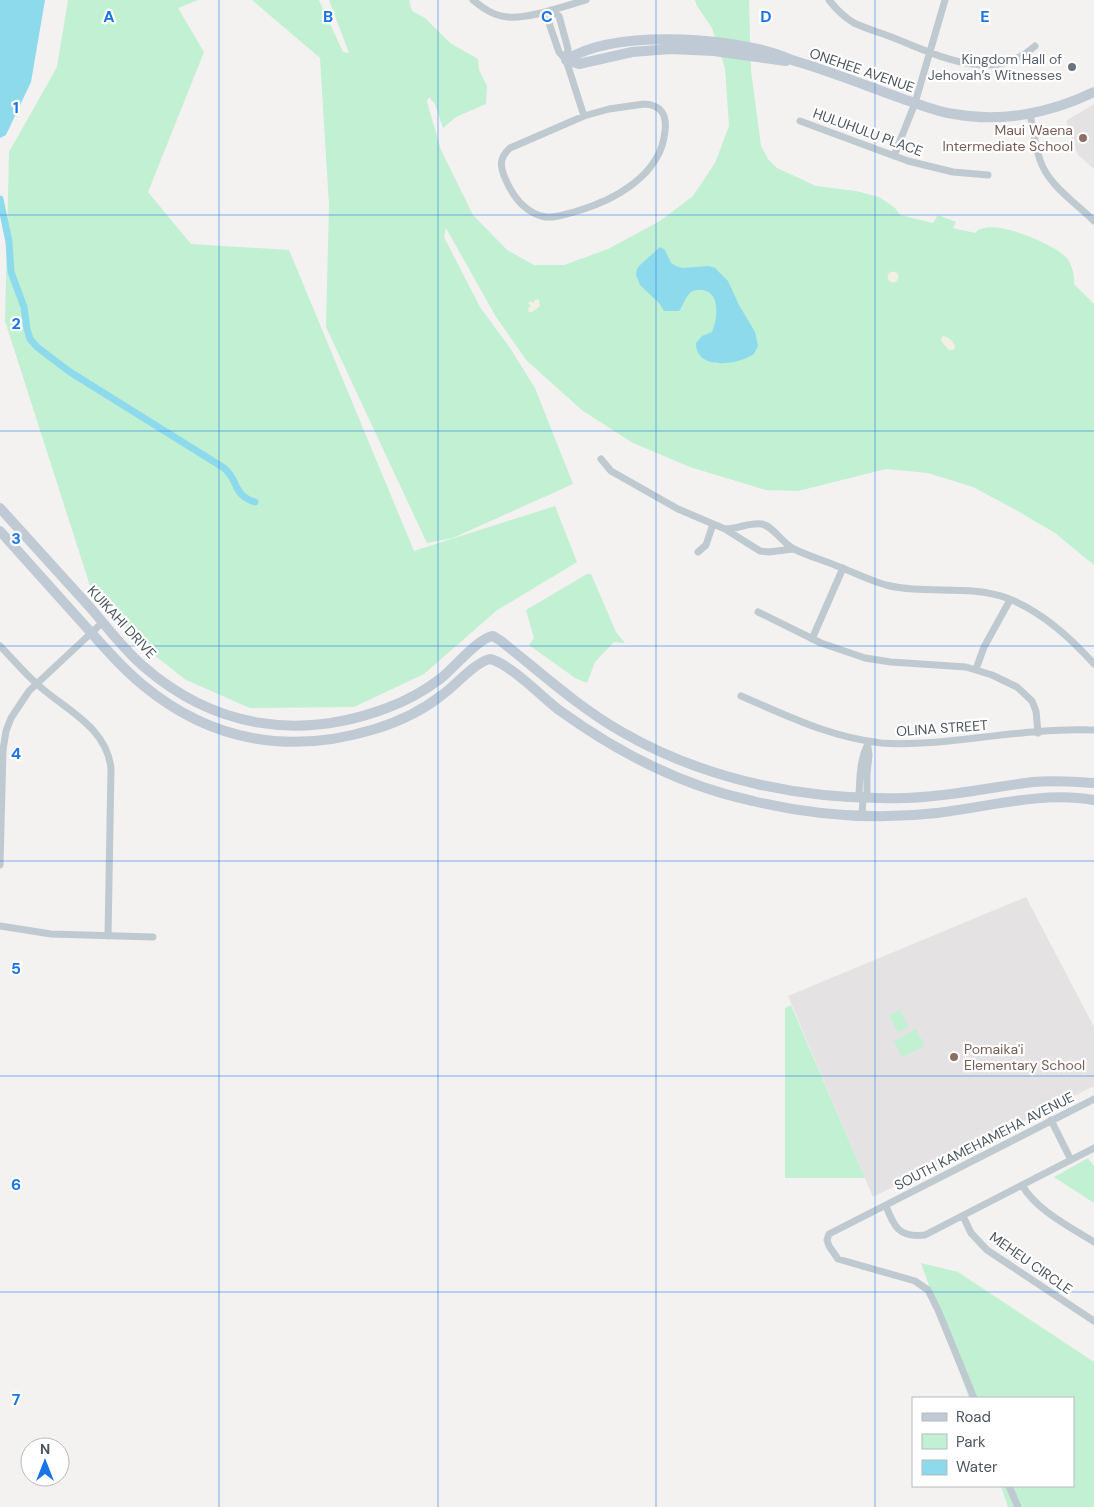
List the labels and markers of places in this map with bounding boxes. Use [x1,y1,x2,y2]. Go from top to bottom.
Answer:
place label: Kingdom Hall of Jehovah’s Witnesses [928,50,1062,84]
marker: Kingdom Hall of Jehovah’s Witnesses [1066,61,1078,73]
place label: Maui Waena Intermediate School [942,121,1073,155]
marker: Maui Waena Intermediate School [1077,132,1089,144]
place label: Pomaika'i Elementary School [964,1040,1085,1074]
marker: Pomaika'i Elementary School [948,1051,960,1063]

